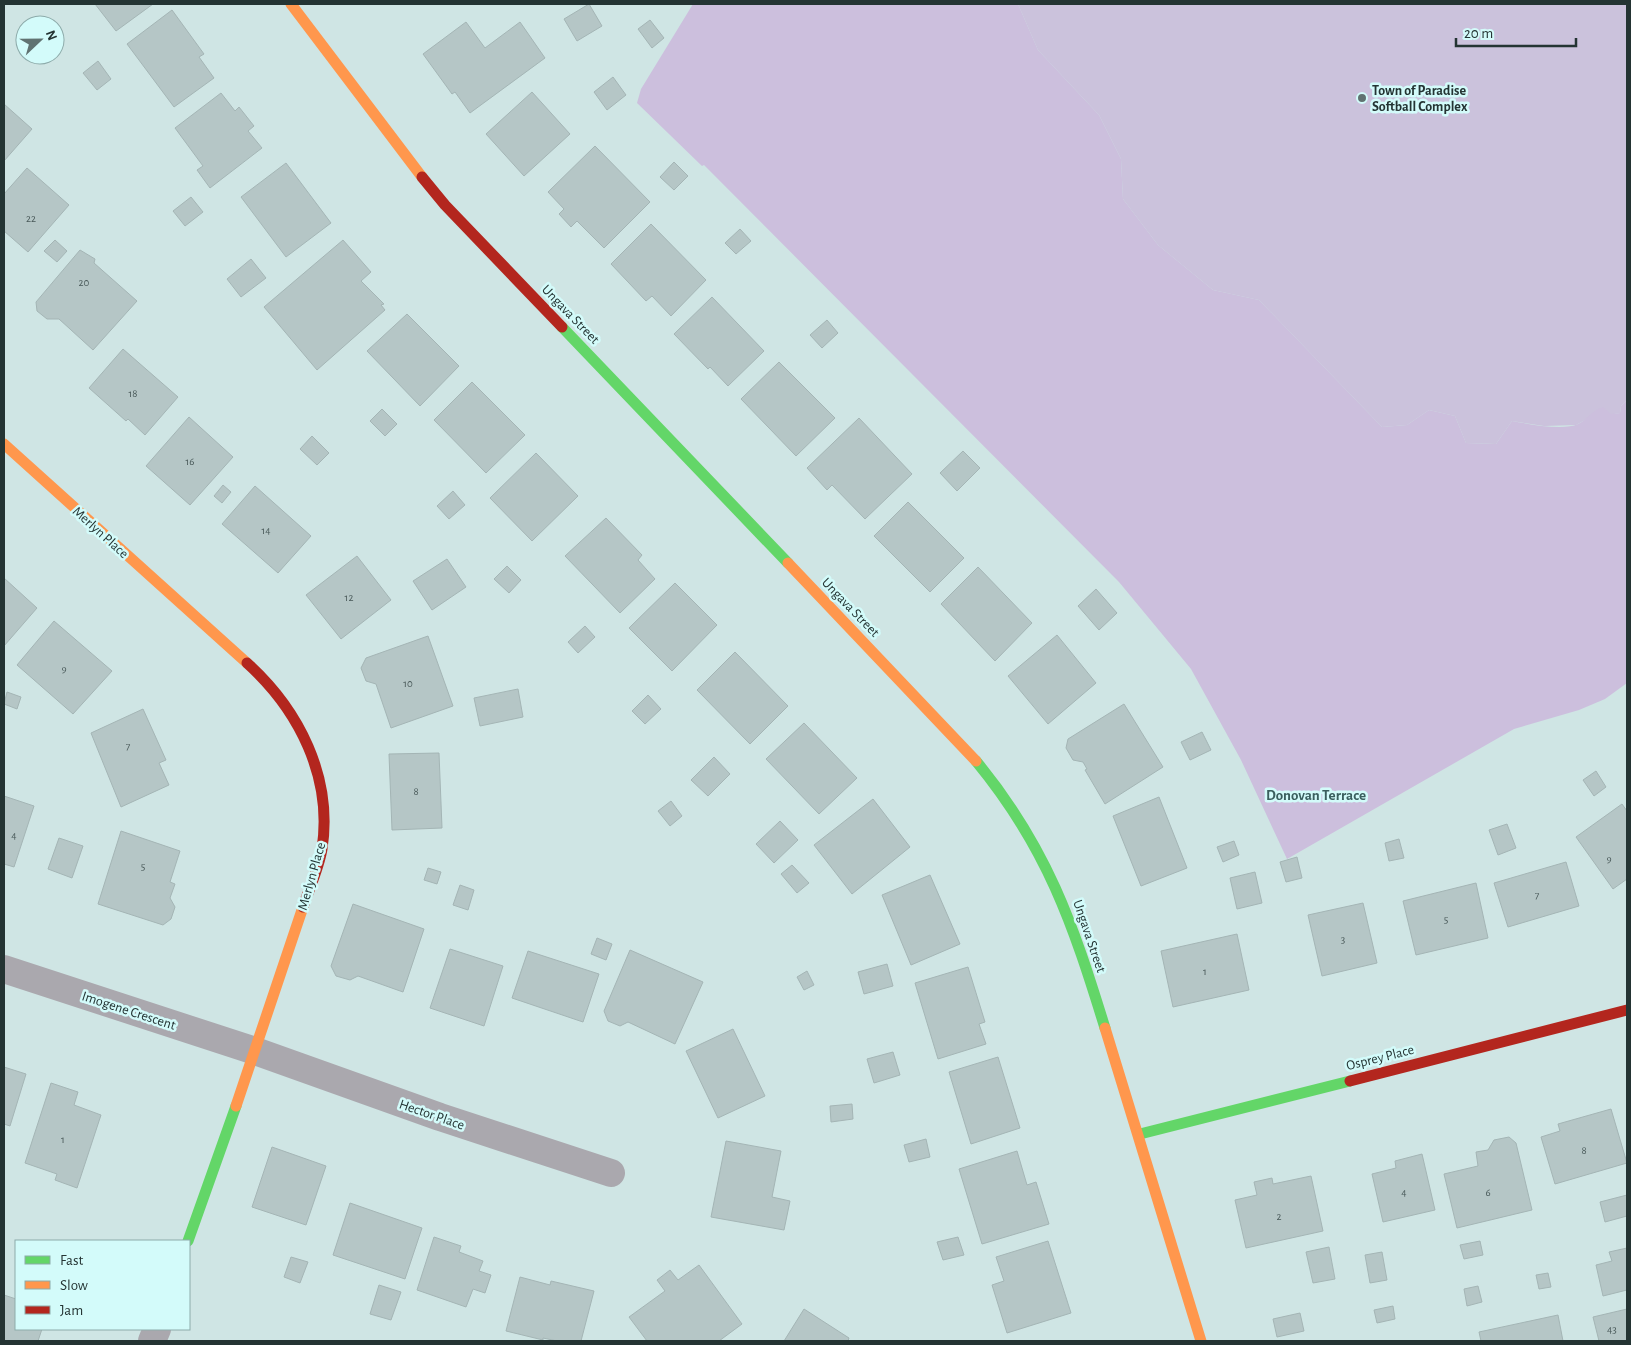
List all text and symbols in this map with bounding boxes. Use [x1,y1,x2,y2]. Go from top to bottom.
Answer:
north arrow [15,15,65,65]
scale bar [1456,15,1576,47]
text: 20 m [1464,26,1493,41]
text: N [43,28,59,43]
place label: Town of Paradise Softball Complex [1372,84,1468,114]
marker: Town of Paradise Softball Complex [1356,92,1368,104]
house number: 22 [26,213,36,224]
house number: 20 [79,277,90,288]
street label: Ungava Street [539,282,602,347]
house number: 18 [129,388,138,399]
house number: 16 [186,456,194,467]
street label: Merlyn Place [70,504,131,561]
house number: 14 [261,525,271,536]
street label: Ungava Street [819,575,882,640]
house number: 12 [345,592,353,603]
house number: 9 [61,663,67,674]
house number: 10 [403,678,413,689]
house number: 7 [126,741,131,752]
house number: 8 [413,786,419,797]
district label: Donovan Terrace [1266,788,1366,803]
house number: 4 [11,830,17,841]
street label: Merlyn Place [296,841,328,912]
house number: 9 [1606,853,1612,864]
house number: 5 [141,861,146,872]
house number: 7 [1535,890,1540,901]
street label: Ungava Street [1070,898,1108,975]
house number: 5 [1444,914,1449,925]
house number: 3 [1341,934,1346,945]
house number: 1 [1203,966,1207,977]
street label: Imogene Crescent [80,989,178,1033]
street label: Osprey Place [1345,1043,1416,1073]
street label: Hector Place [397,1097,466,1133]
house number: 1 [61,1134,65,1145]
house number: 8 [1581,1145,1587,1156]
house number: 4 [1401,1187,1407,1198]
house number: 6 [1485,1187,1491,1198]
house number: 2 [1276,1211,1282,1222]
legend [15,1240,190,1330]
text: Fast [60,1253,84,1268]
text: Slow [60,1278,88,1293]
text: Jam [60,1303,83,1318]
house number: 43 [1607,1324,1617,1335]

